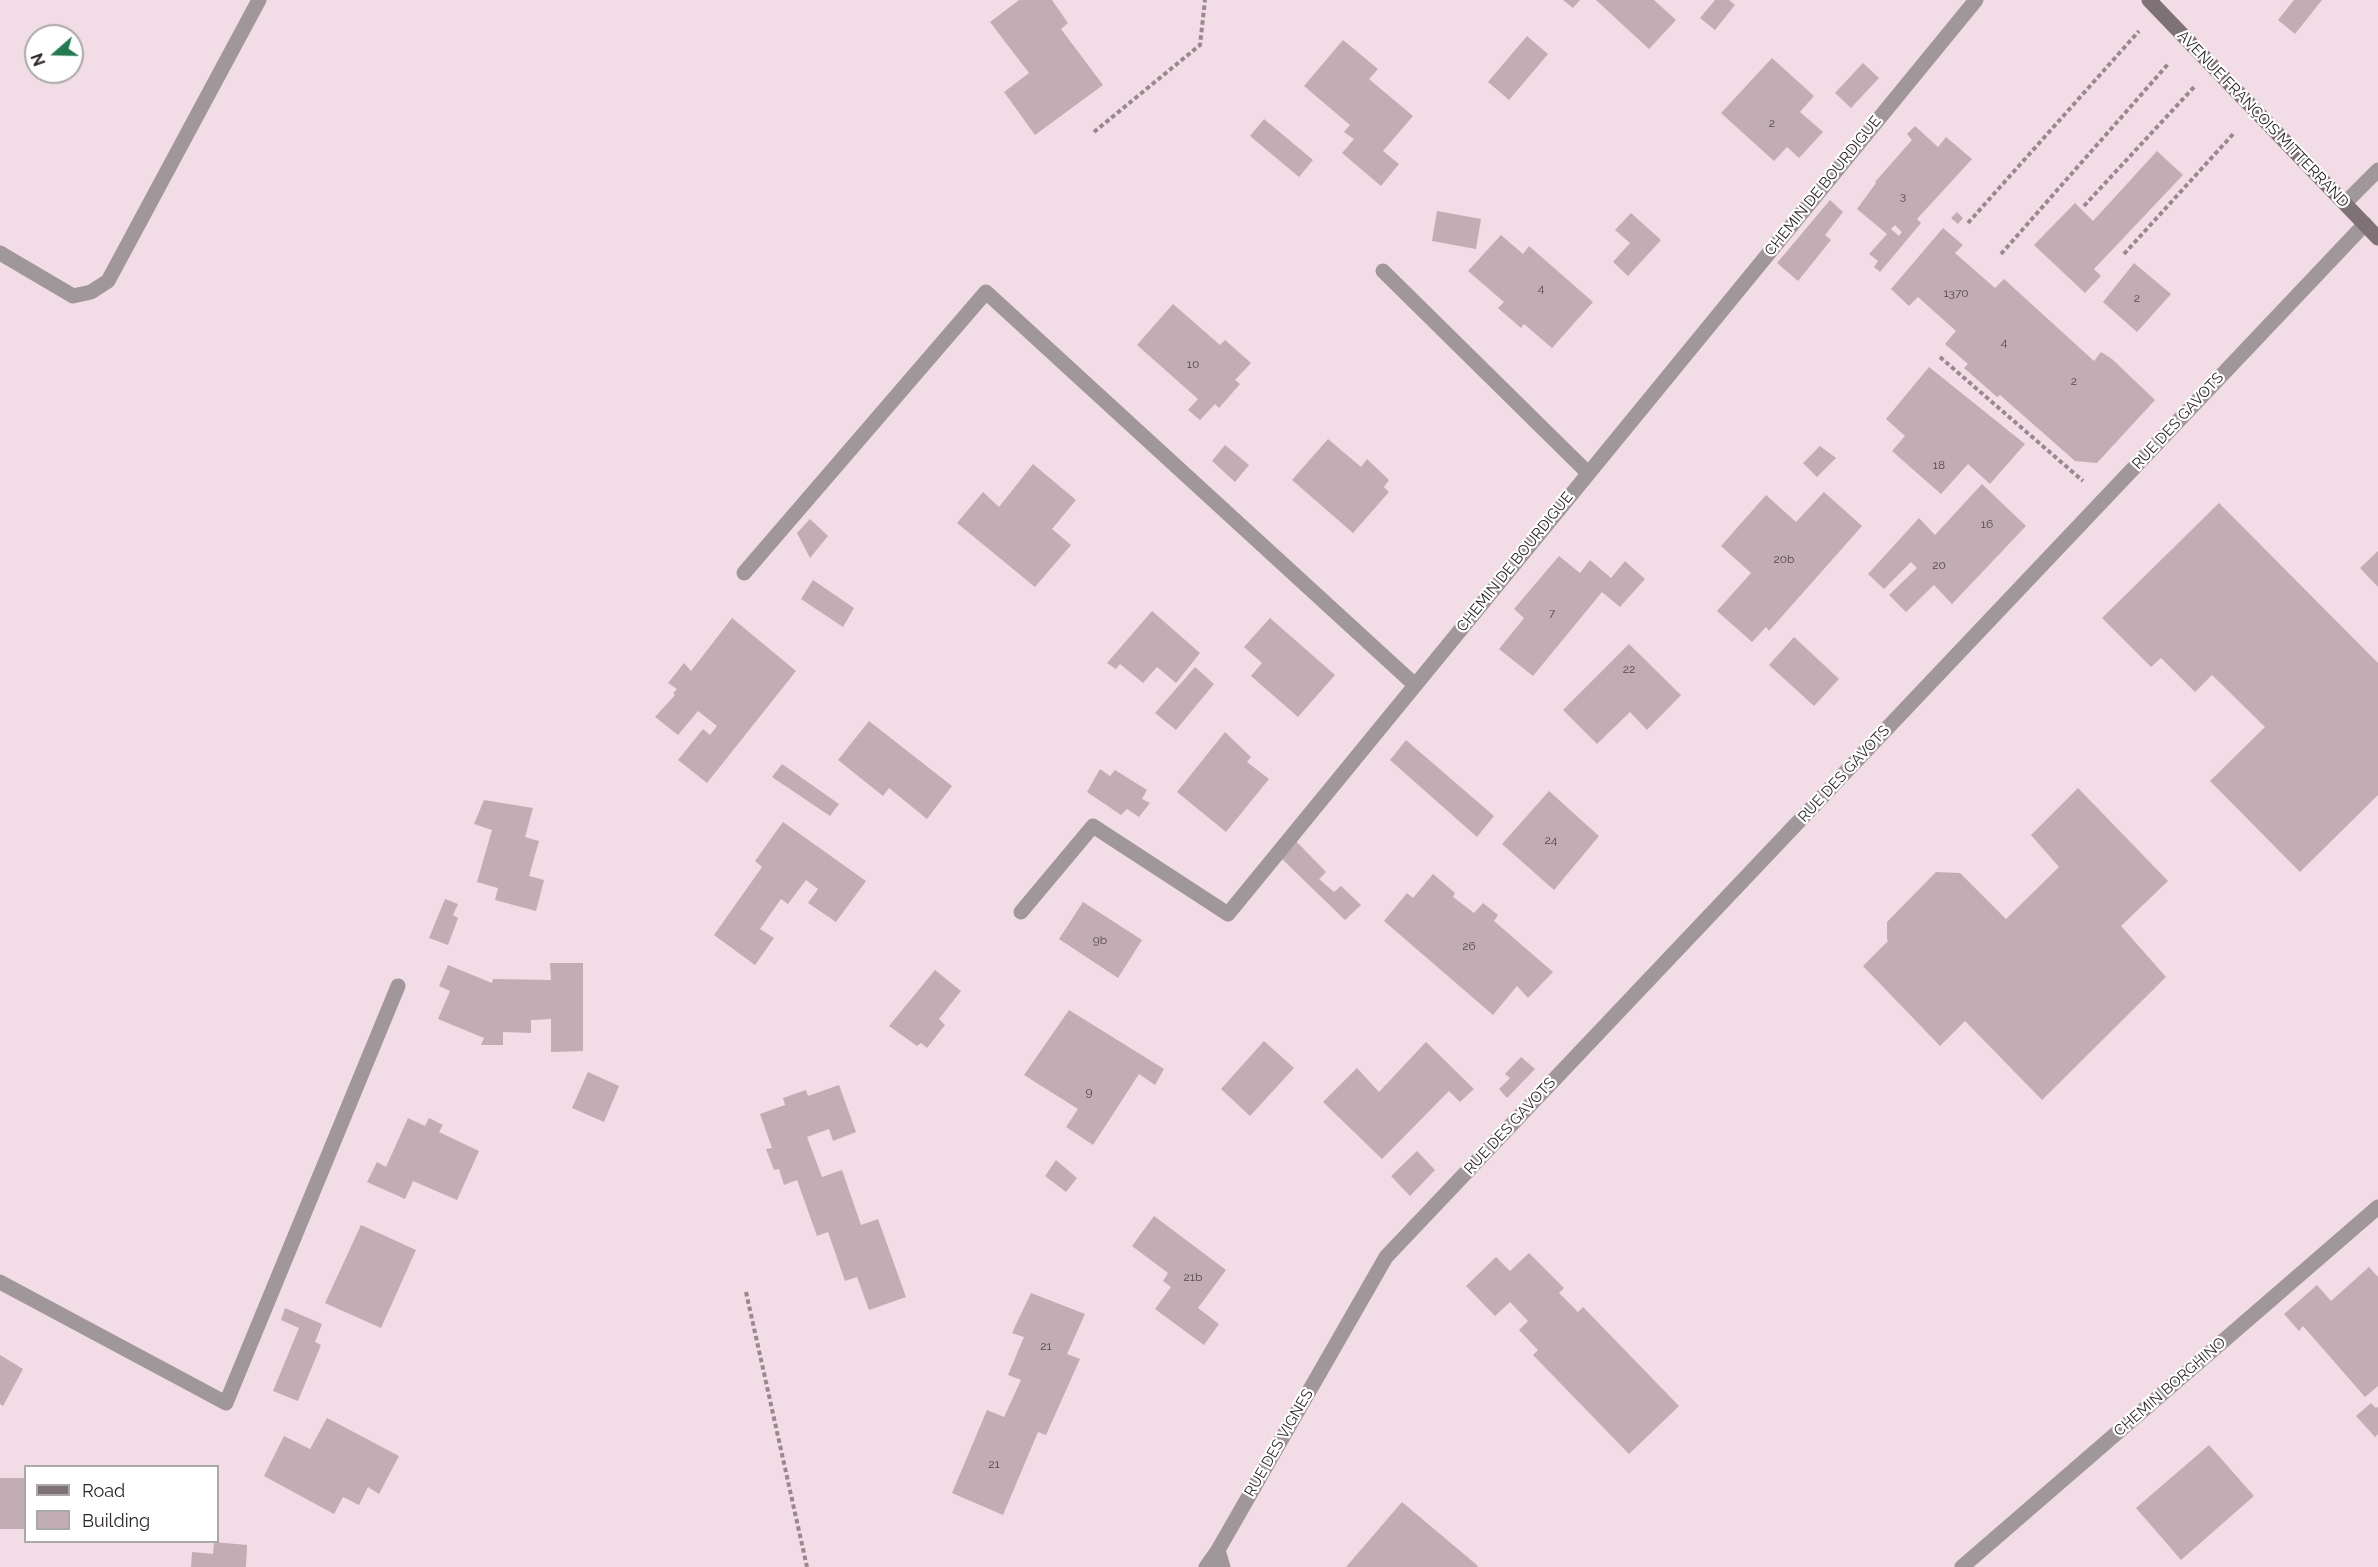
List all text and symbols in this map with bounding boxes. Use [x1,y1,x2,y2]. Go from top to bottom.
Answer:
north arrow [24,24,84,84]
street label: AVENUE FRANÇOIS MITTERRAND [2173,27,2353,211]
text: N [27,51,50,69]
street label: CHEMIN DE BOURDIGUE [1761,113,1885,259]
house number: 2 [1769,116,1775,130]
house number: 3 [1900,189,1906,203]
house number: 4 [1538,281,1544,295]
house number: 1370 [1943,286,1969,300]
house number: 2 [2134,291,2140,305]
house number: 4 [2001,335,2007,349]
house number: 10 [1187,357,1199,371]
street label: RUE DES GAVOTS [2129,369,2227,473]
house number: 2 [2071,374,2077,388]
house number: 18 [1933,458,1945,472]
street label: CHEMIN DE BOURDIGUE [1453,489,1577,635]
house number: 16 [1981,517,1993,531]
house number: 20b [1774,552,1794,566]
house number: 20 [1932,558,1946,572]
house number: 7 [1549,606,1555,620]
house number: 22 [1623,662,1635,676]
street label: RUE DES GAVOTS [1795,722,1893,826]
house number: 24 [1545,833,1557,847]
house number: 9b [1093,933,1107,947]
house number: 26 [1462,939,1476,953]
street label: RUE DES GAVOTS [1461,1074,1559,1178]
house number: 9 [1085,1085,1093,1099]
house number: 21b [1184,1270,1202,1284]
street label: CHEMIN BORGHINO [2110,1334,2230,1440]
house number: 21 [1040,1339,1052,1353]
street label: RUE DES VIGNES [1241,1386,1317,1500]
house number: 21 [988,1457,1000,1471]
legend [24,1465,219,1543]
text: Road [82,1480,125,1501]
text: Building [82,1510,150,1531]

